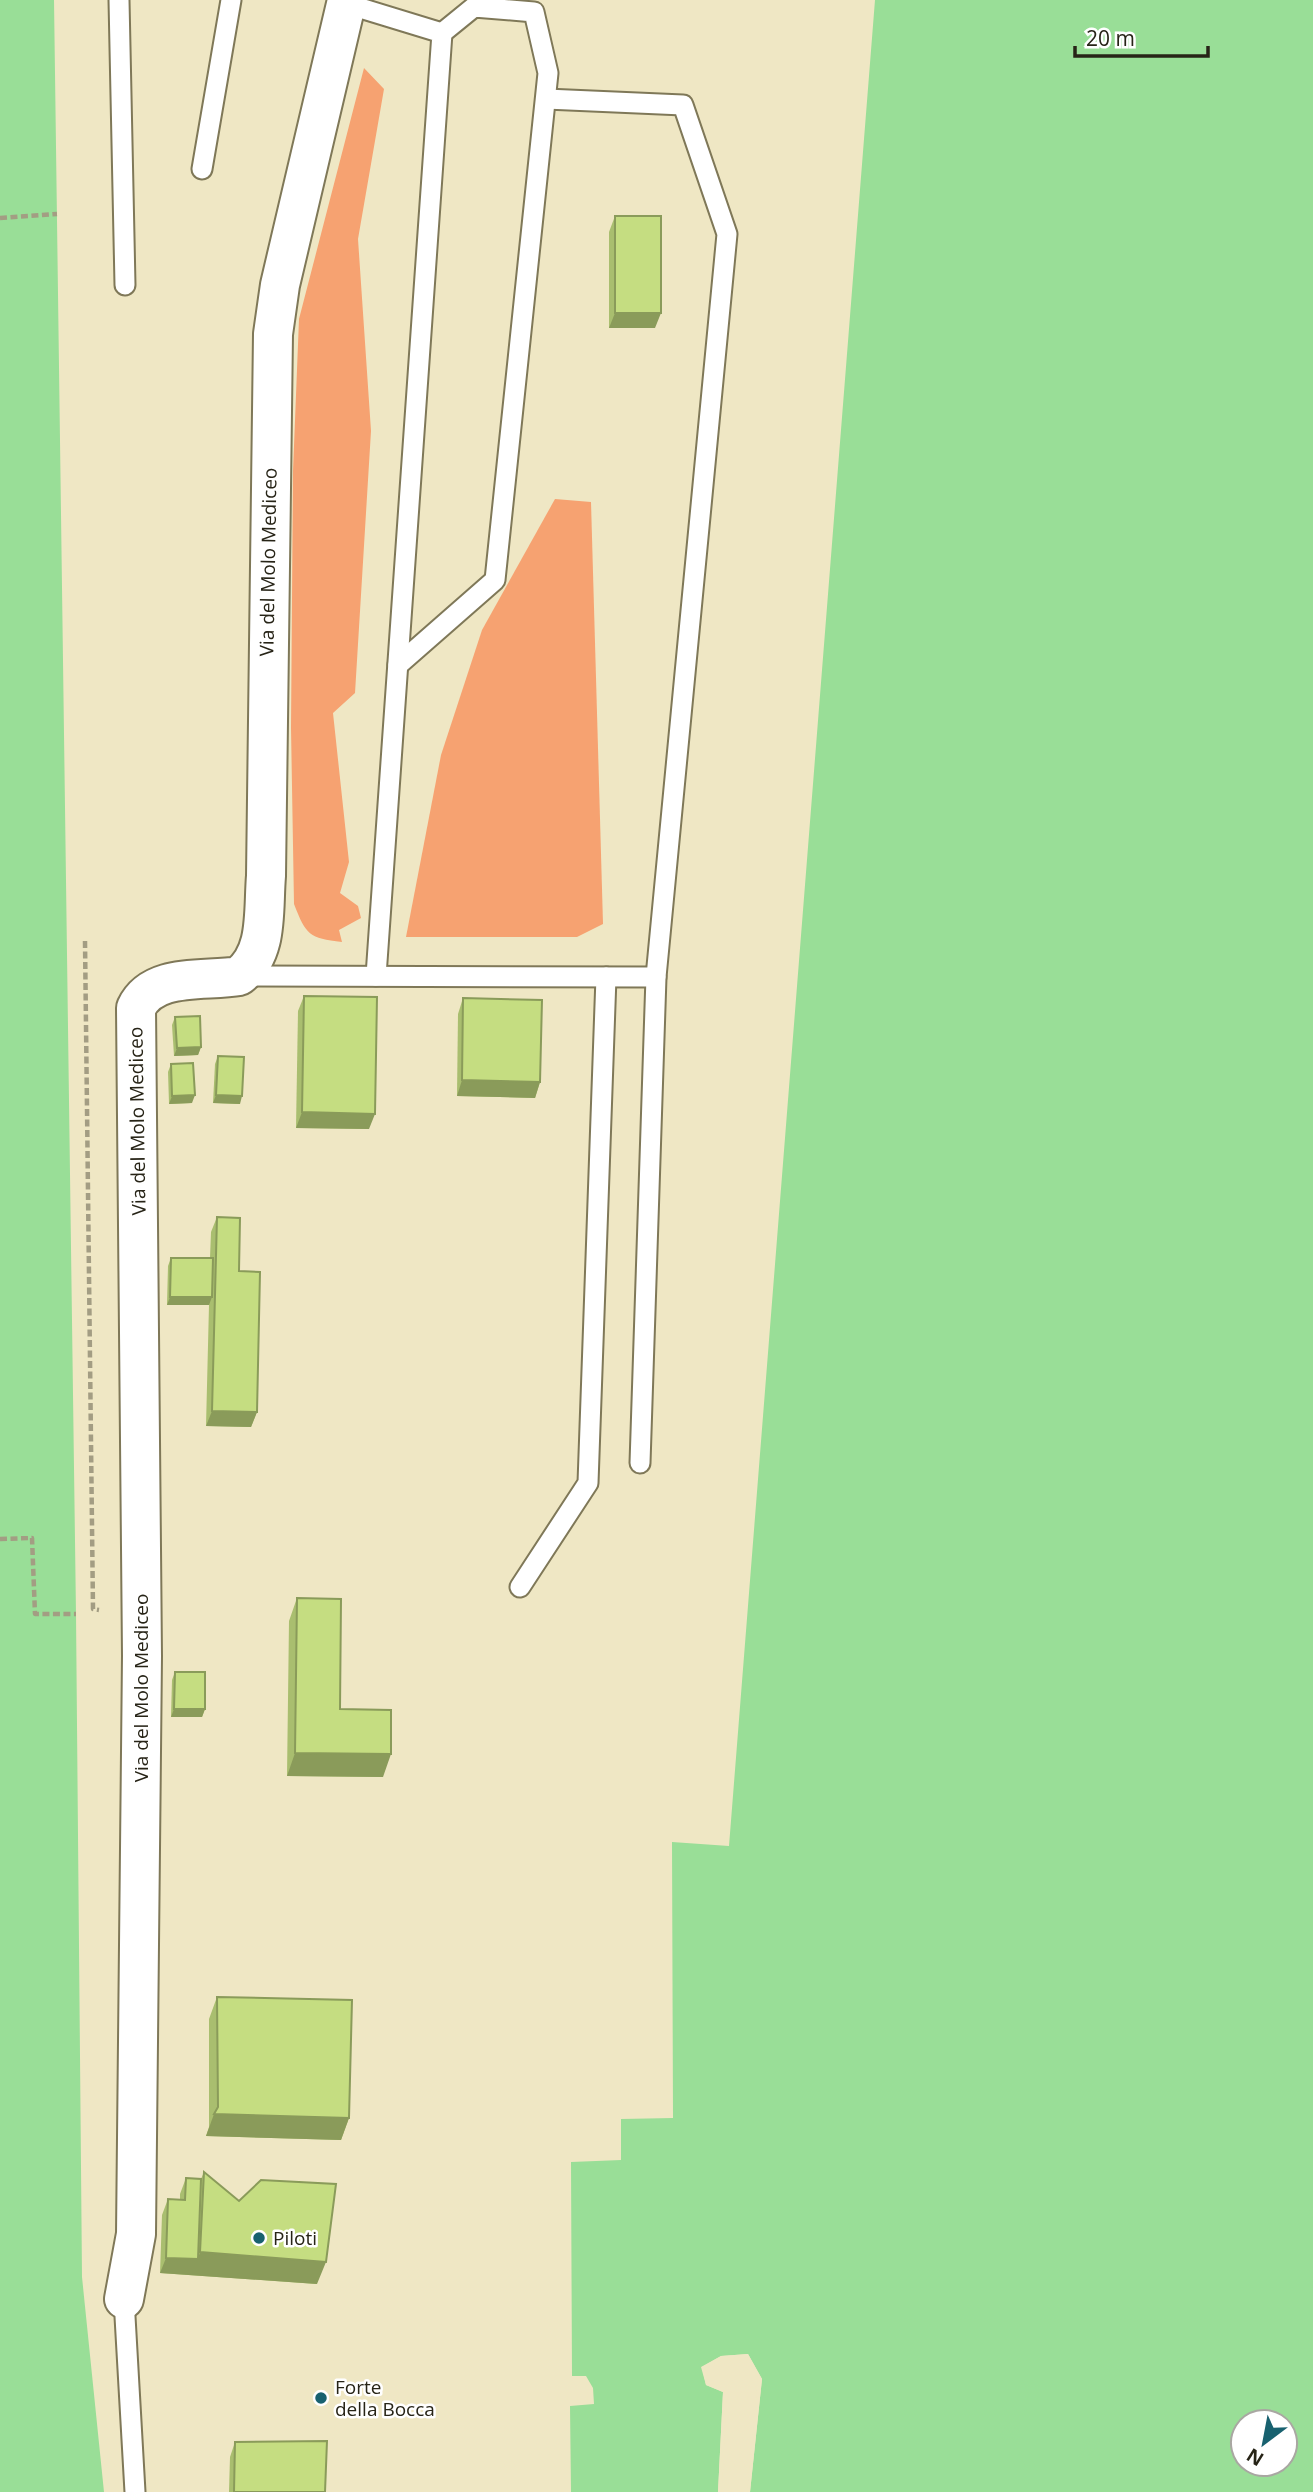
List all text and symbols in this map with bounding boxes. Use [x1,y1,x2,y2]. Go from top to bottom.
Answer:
scale bar [1075,14,1208,58]
text: 20 m [1086,24,1135,52]
street label: Via del Molo Mediceo [253,467,283,657]
street label: Via del Molo Mediceo [122,1026,152,1216]
street label: Via del Molo Mediceo [128,1594,154,1782]
place label: Piloti [273,2225,317,2251]
marker: Piloti [251,2230,267,2246]
place label: Forte della Bocca [335,2374,435,2422]
marker: Forte della Bocca [313,2390,329,2406]
north arrow [1229,2408,1299,2478]
text: N [1242,2442,1268,2473]

